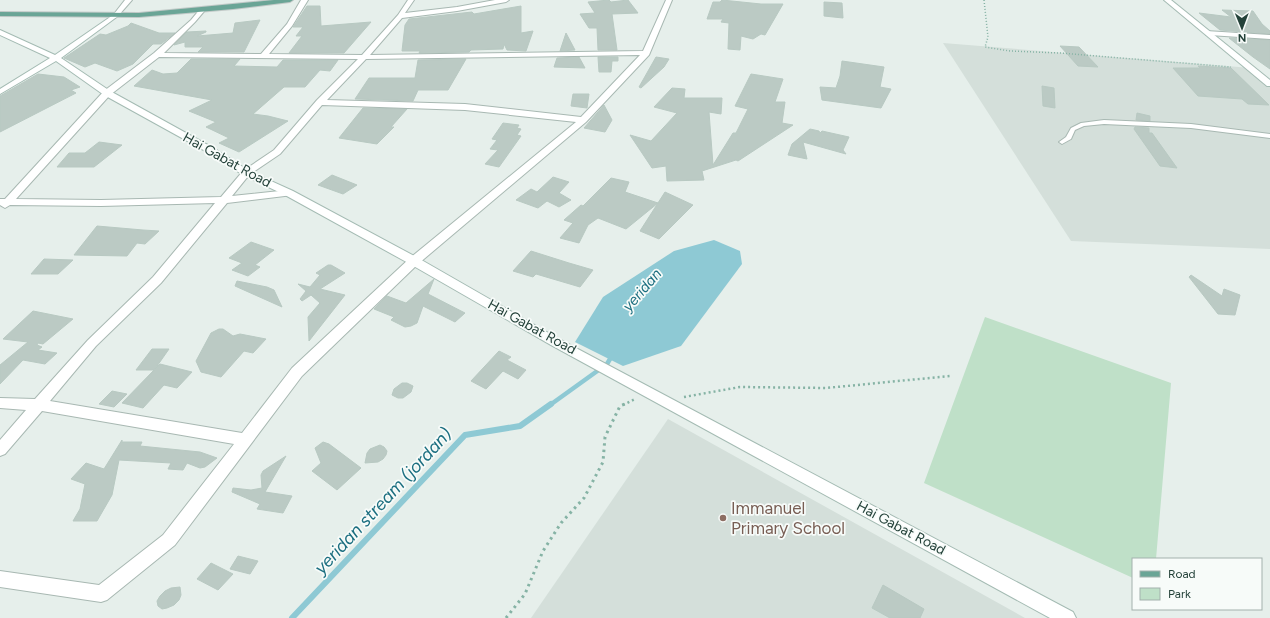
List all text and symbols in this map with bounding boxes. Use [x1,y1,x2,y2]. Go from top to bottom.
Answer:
north arrow [1222,8,1262,48]
text: N [1238,31,1247,44]
street label: Hai Gabat Road [180,129,274,191]
water label: yeridan [618,265,665,316]
street label: Hai Gabat Road [485,296,579,358]
water label: yeridan stream (jordan) [309,423,456,579]
street label: Hai Gabat Road [854,497,948,559]
place label: Immanuel Primary School [731,498,845,538]
marker: Immanuel Primary School [718,513,728,523]
legend [1132,558,1262,610]
text: Road [1168,567,1196,581]
text: Park [1168,587,1191,601]

